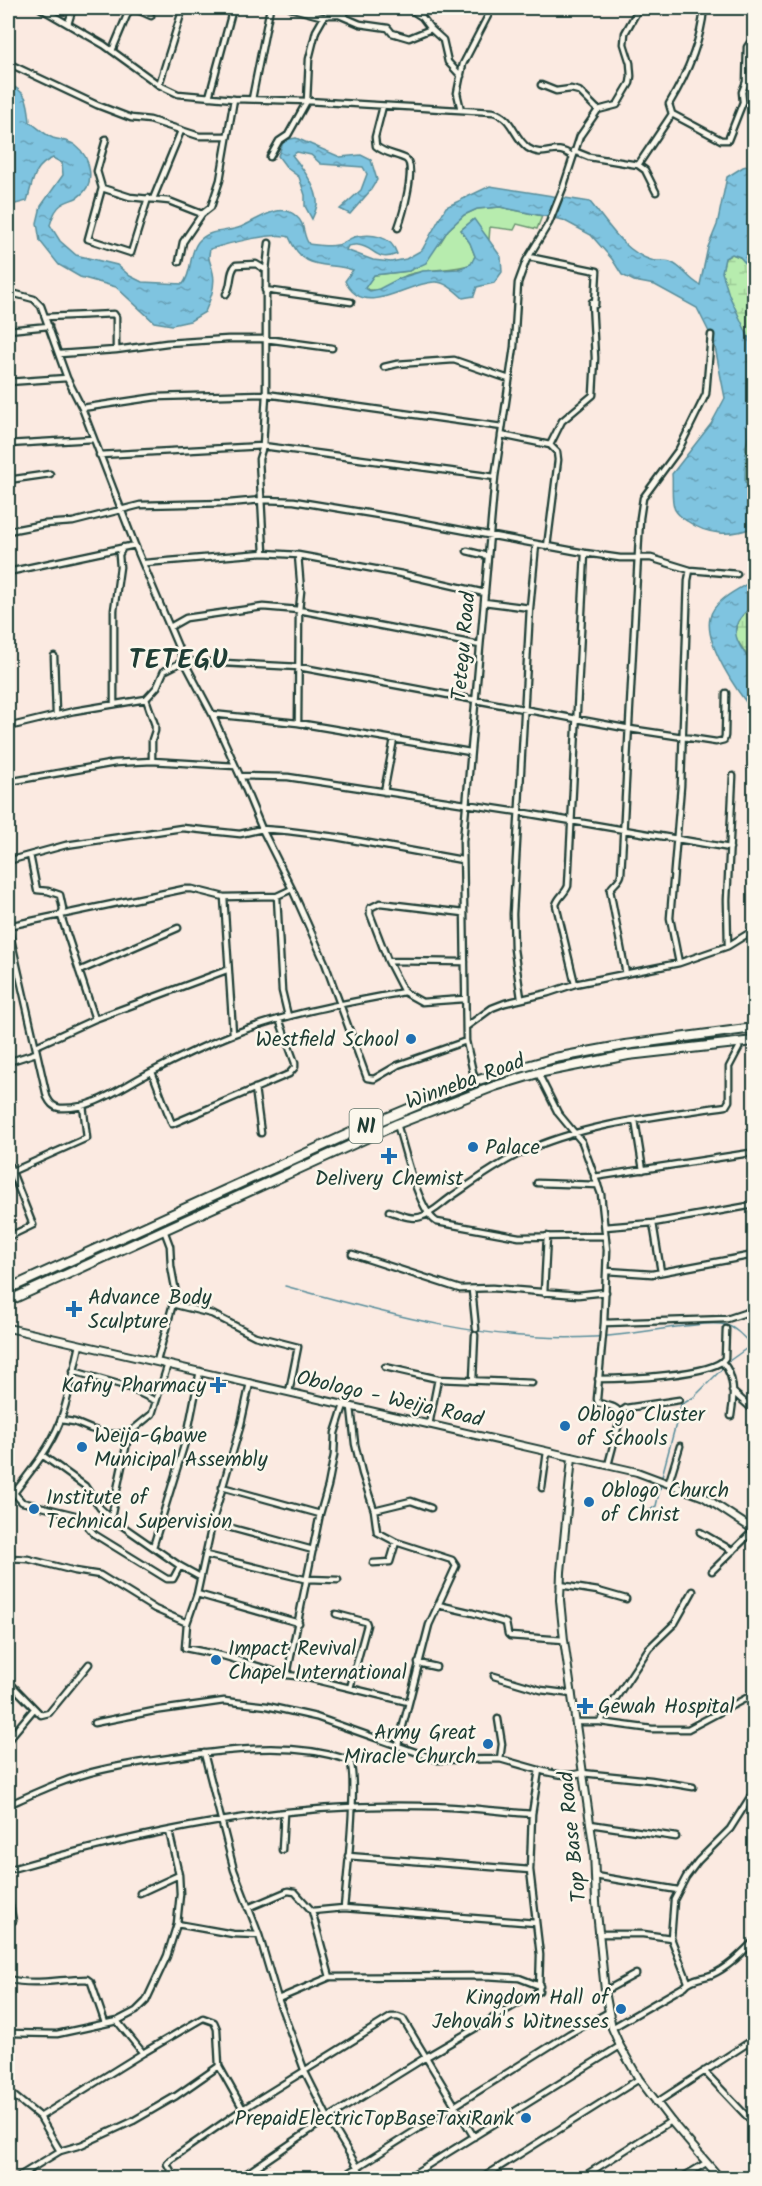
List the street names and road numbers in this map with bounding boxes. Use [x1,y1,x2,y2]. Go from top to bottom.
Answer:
street label: Tetegu Road [443,590,486,702]
street label: Winneba Road [401,1045,530,1119]
road number: N1 [350,1109,382,1143]
street label: Obologo - Weija Road [293,1362,487,1437]
street label: Top Base Road [550,1769,597,1904]

